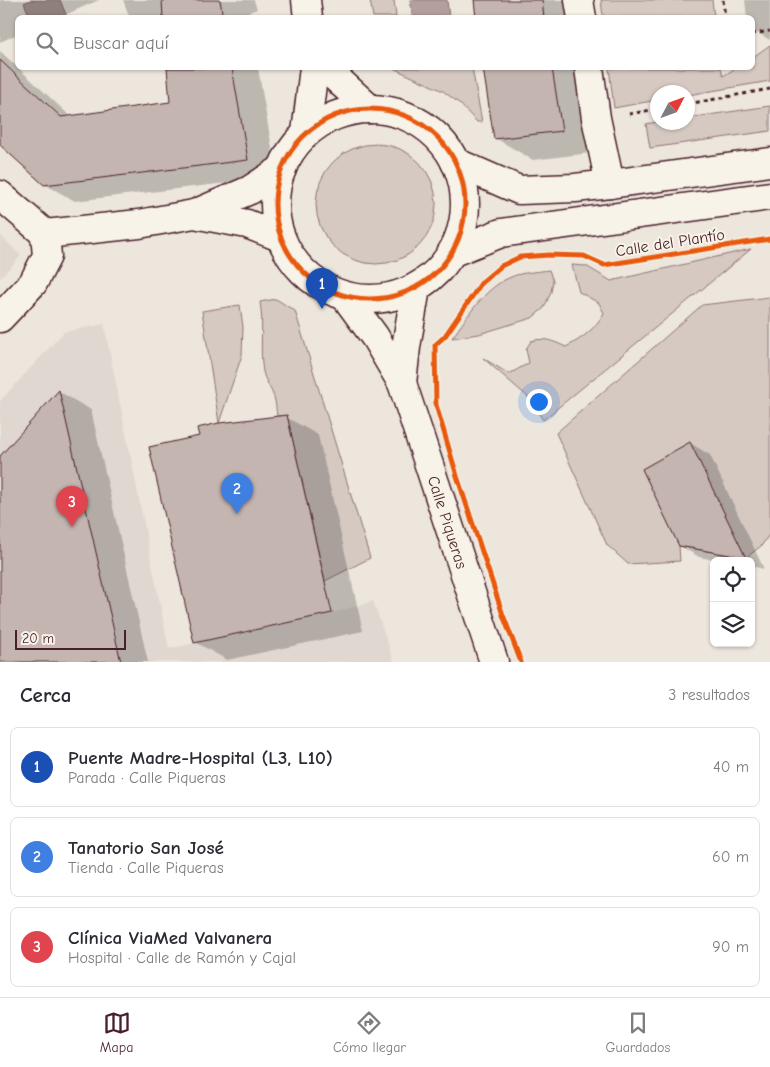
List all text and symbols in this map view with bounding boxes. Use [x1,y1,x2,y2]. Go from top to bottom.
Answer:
search box [15,15,755,70]
icon: search [33,29,61,57]
text: Buscar aquí [73,32,169,54]
north arrow [650,85,695,130]
street label: Calle del Plantío [614,225,726,260]
pin: 1 [306,268,338,309]
your location [526,389,552,415]
pin: 2 [221,473,253,514]
street label: Calle Piqueras [424,474,471,571]
pin: 3 [56,486,88,527]
map controls [710,557,755,647]
button: locate [710,557,755,602]
button: layers [710,602,755,647]
scale bar [15,627,126,650]
text: 20 m [22,630,54,647]
text: Cerca [20,683,71,707]
text: 3 resultados [668,686,750,704]
text: Puente Madre-Hospital (L3, L10) [68,747,333,769]
text: 1 [34,758,40,776]
text: 40 m [713,758,749,776]
text: Parada · Calle Piqueras [68,769,226,787]
text: Tanatorio San José [68,837,224,859]
text: 2 [33,848,41,866]
text: 60 m [712,848,749,866]
text: Tienda · Calle Piqueras [68,859,224,877]
text: Clínica ViaMed Valvanera [68,927,272,949]
text: 3 [33,938,41,956]
text: 90 m [712,938,749,956]
text: Hospital · Calle de Ramón y Cajal [68,949,296,967]
tab: Mapa [100,1009,133,1056]
tab: Cómo llegar [333,1009,406,1056]
tab: Guardados [605,1009,670,1056]

